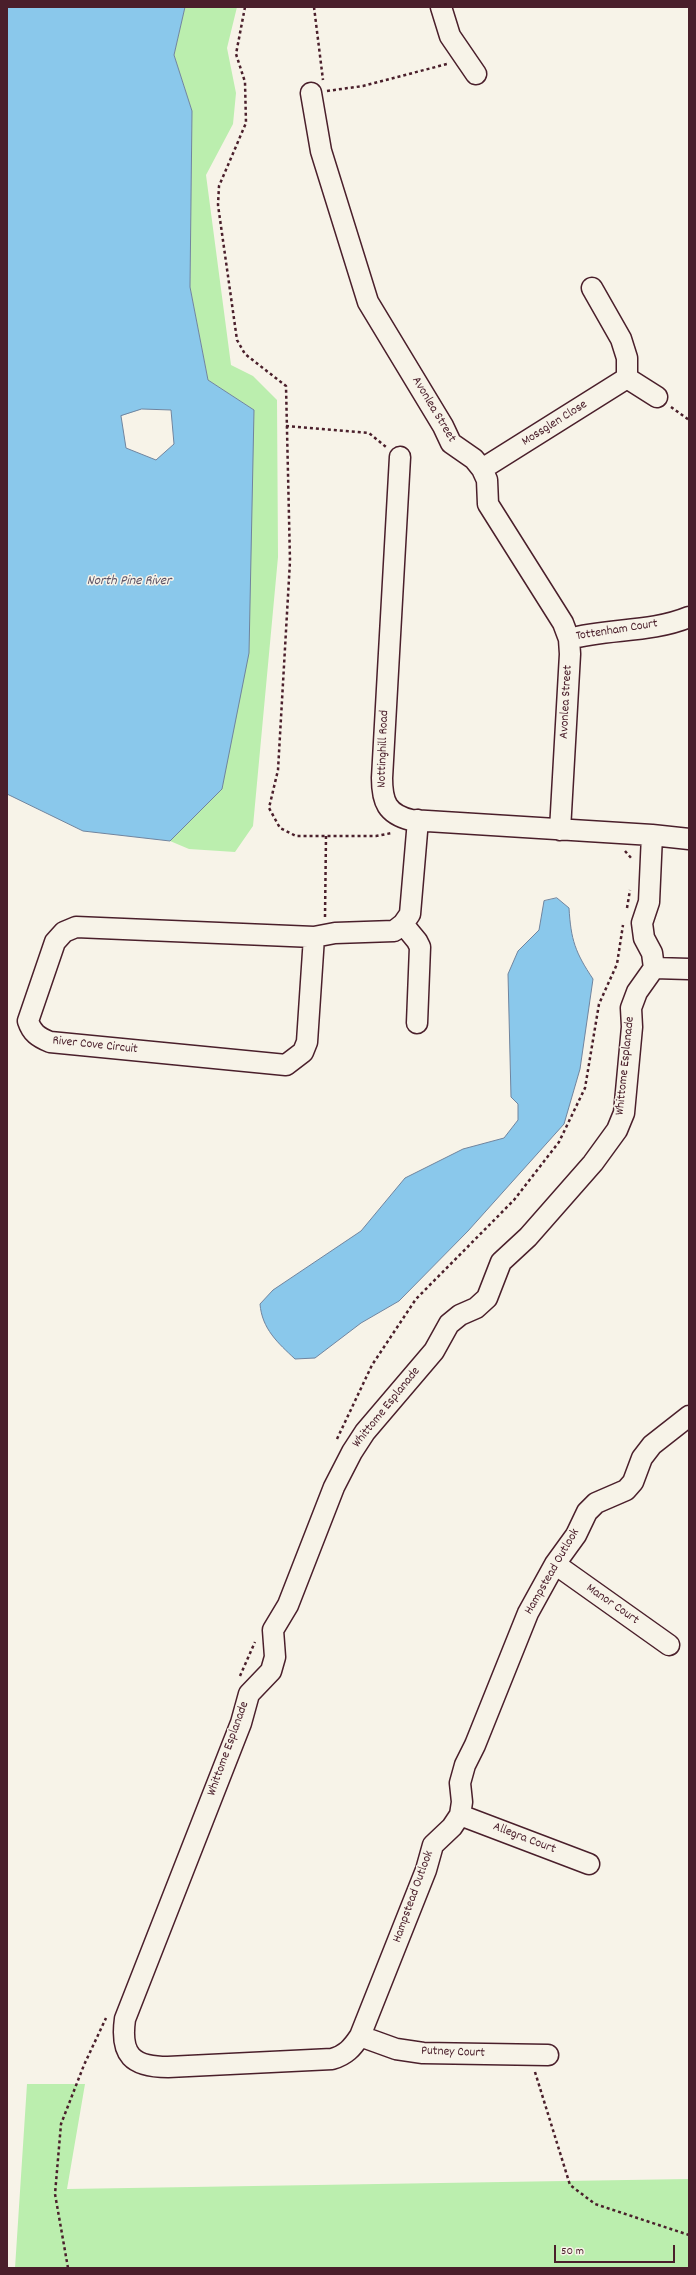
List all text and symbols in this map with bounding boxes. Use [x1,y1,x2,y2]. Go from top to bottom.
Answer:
street label: Avonlea Street [407,374,459,446]
street label: Mossglen Close [519,398,591,450]
water label: North Pine River [87,574,171,590]
street label: Tottenham Court [575,617,659,645]
street label: Avonlea Street [557,665,577,739]
street label: Nottinghill Road [375,710,393,788]
street label: Whittome Esplanade [613,1016,639,1116]
street label: River Cove Circuit [52,1034,138,1058]
street label: Whittome Esplanade [350,1365,424,1451]
street label: Hampstead Outlook [522,1526,584,1618]
street label: Manor Court [583,1581,641,1629]
street label: Whittome Esplanade [205,1700,253,1798]
street label: Allegra Court [490,1820,558,1858]
street label: Hampstead Outlook [390,1849,438,1945]
street label: Putney Court [421,2044,485,2062]
scale bar [556,2237,677,2263]
text: 50 m [561,2243,584,2260]

